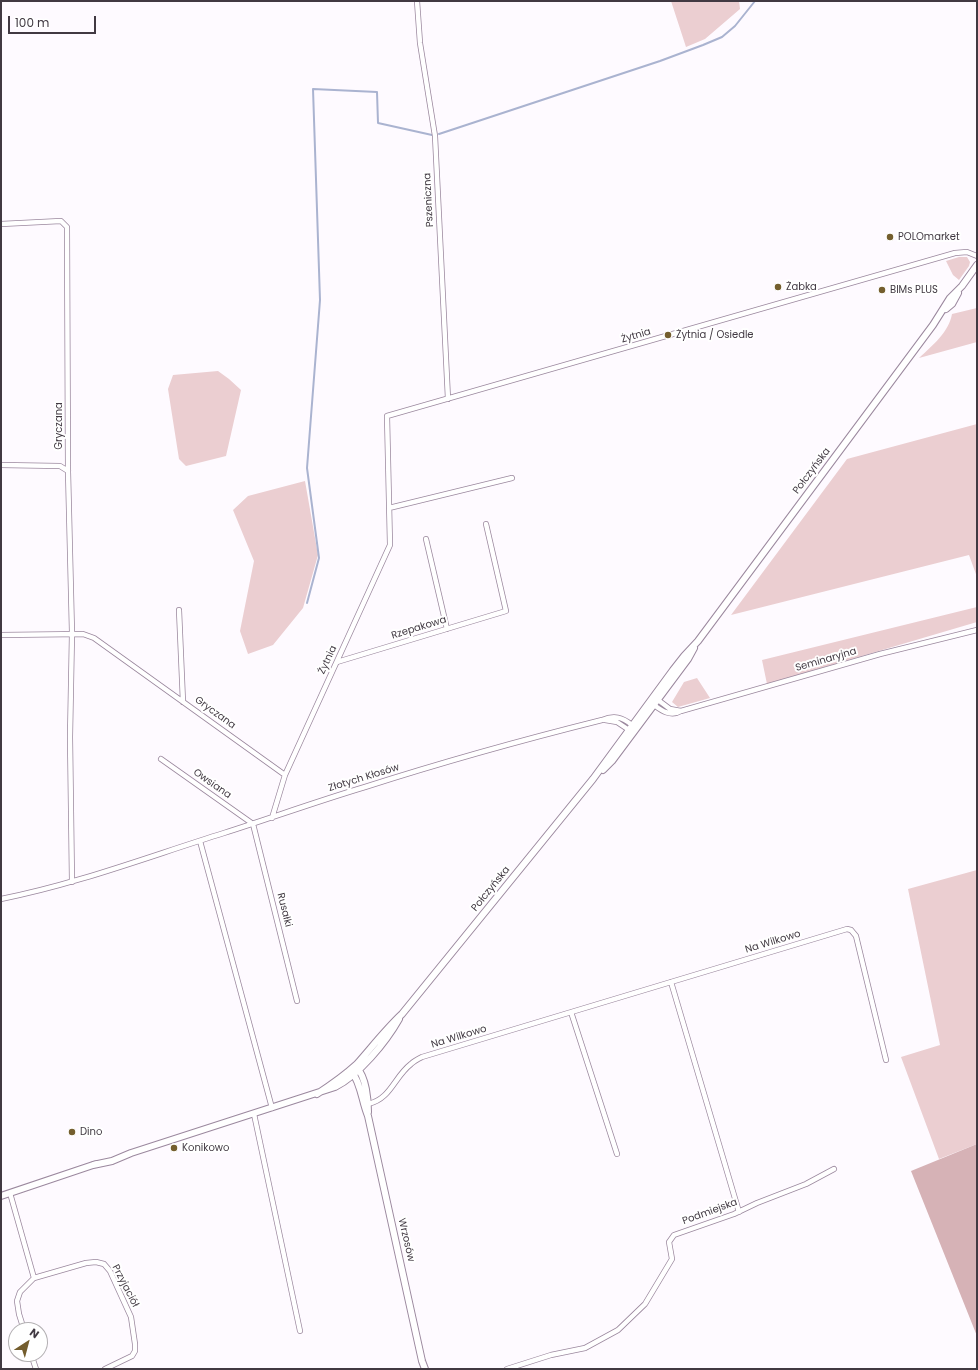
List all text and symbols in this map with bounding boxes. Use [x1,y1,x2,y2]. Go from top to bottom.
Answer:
scale bar [10,8,98,34]
text: 100 m [15,14,49,31]
street label: Pszeniczna [422,173,436,227]
place label: POLOmarket [898,231,960,243]
marker: POLOmarket [885,232,895,242]
place label: Żabka [786,281,817,293]
marker: Żabka [773,282,783,292]
place label: BIMs PLUS [890,284,938,296]
marker: BIMs PLUS [877,285,887,295]
street label: Żytnia [620,326,652,346]
place label: Żytnia / Osiedle [676,329,754,341]
marker: Żytnia / Osiedle [663,330,673,340]
street label: Gryczana [53,402,65,450]
street label: Połczyńska [791,446,833,496]
street label: Rzepakowa [390,614,448,642]
street label: Żytnia [316,644,340,676]
street label: Seminaryjna [794,646,858,674]
street label: Gryczana [192,694,238,732]
street label: Złotych Kłosów [327,762,401,794]
street label: Owsiana [191,767,233,801]
street label: Połczyńska [469,864,513,914]
street label: Rusałki [274,892,294,928]
street label: Na Wilkowo [744,928,802,956]
street label: Na Wilkowo [430,1023,488,1051]
place label: Dino [80,1126,102,1138]
marker: Dino [67,1127,77,1137]
place label: Konikowo [182,1142,229,1154]
marker: Konikowo [169,1143,179,1153]
street label: Podmiejska [681,1197,739,1227]
street label: Wrzosów [395,1217,417,1263]
street label: Przyjaciół [109,1263,141,1309]
north arrow [8,1322,48,1362]
text: N [26,1324,43,1342]

